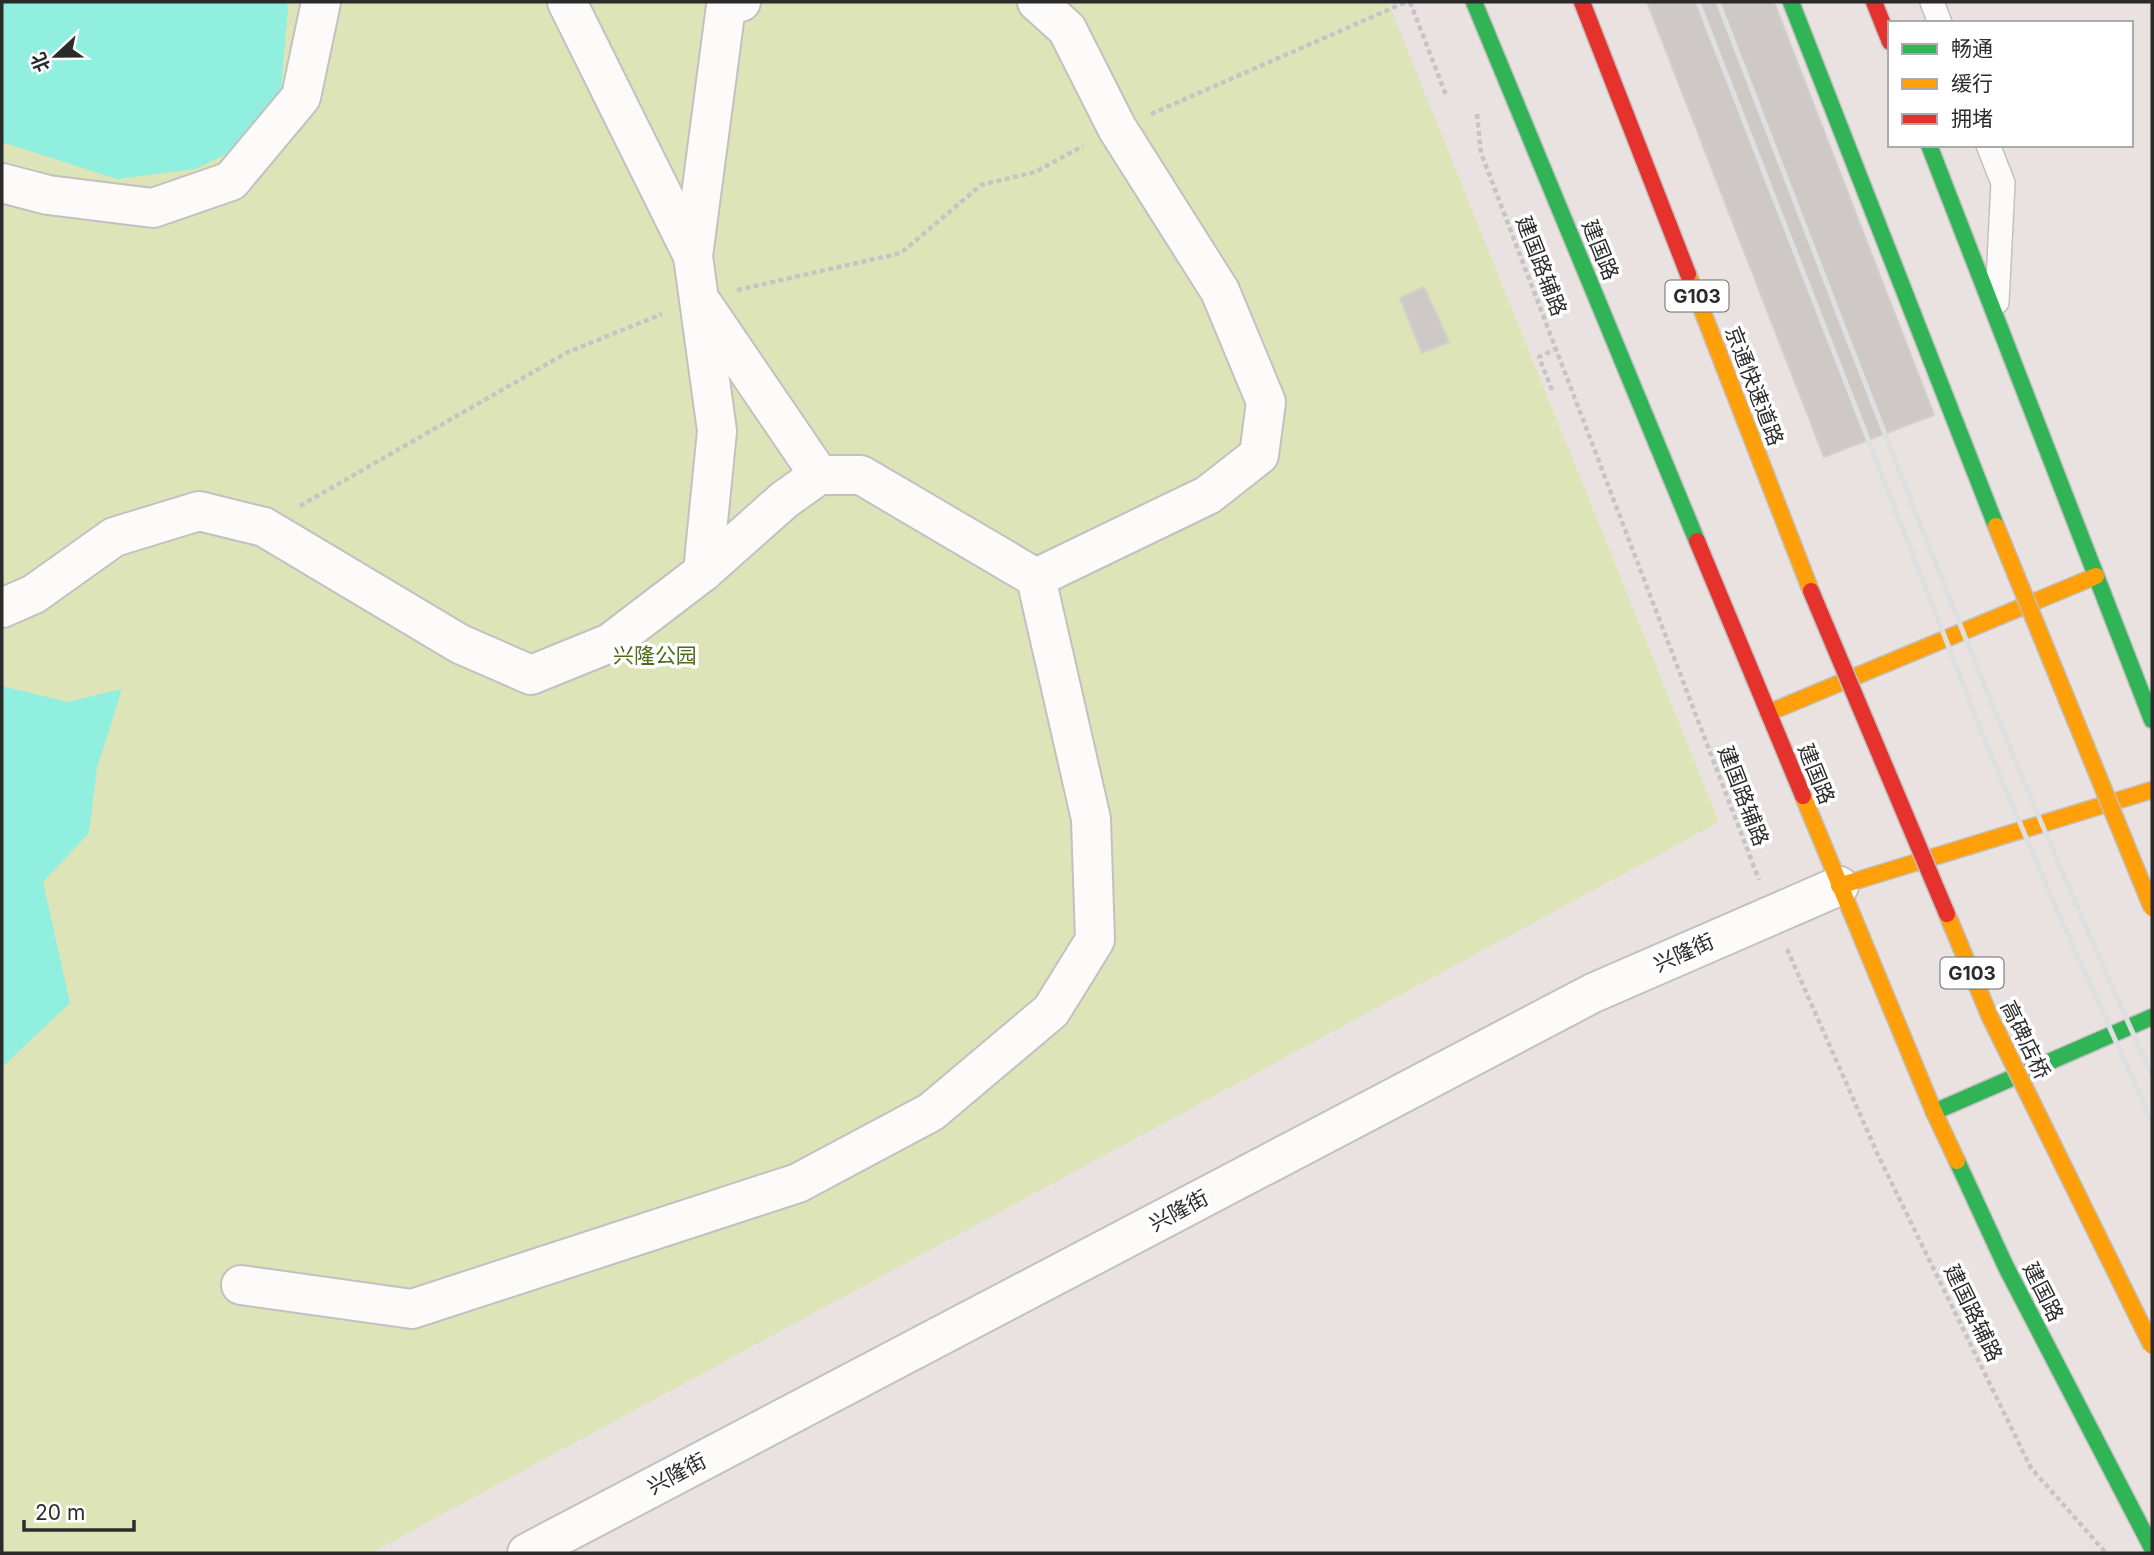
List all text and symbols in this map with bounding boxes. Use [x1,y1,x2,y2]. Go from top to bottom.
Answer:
north arrow [21,21,91,91]
legend [1888,21,2133,147]
text: 畅通 [1951,36,1993,61]
text: 北 [26,49,55,75]
text: 缓行 [1951,71,1993,96]
text: 拥堵 [1951,106,1993,131]
street label: 建国路辅路 [1511,212,1572,319]
street label: 建国路 [1577,216,1624,284]
road number: G103 [1666,280,1728,312]
street label: 京通快速道路 [1720,323,1789,449]
park label: 兴隆公园 [613,643,697,668]
street label: 建国路 [1793,740,1840,808]
street label: 建国路辅路 [1713,742,1774,849]
street label: 兴隆街 [1650,928,1718,977]
road number: G103 [1940,958,2004,988]
street label: 高碑店桥 [1996,997,2055,1083]
street label: 兴隆街 [1145,1185,1212,1236]
street label: 建国路 [2018,1258,2069,1326]
street label: 建国路辅路 [1939,1260,2008,1365]
street label: 兴隆街 [643,1448,710,1499]
scale bar [24,1488,135,1532]
text: 20 m [35,1500,85,1525]

